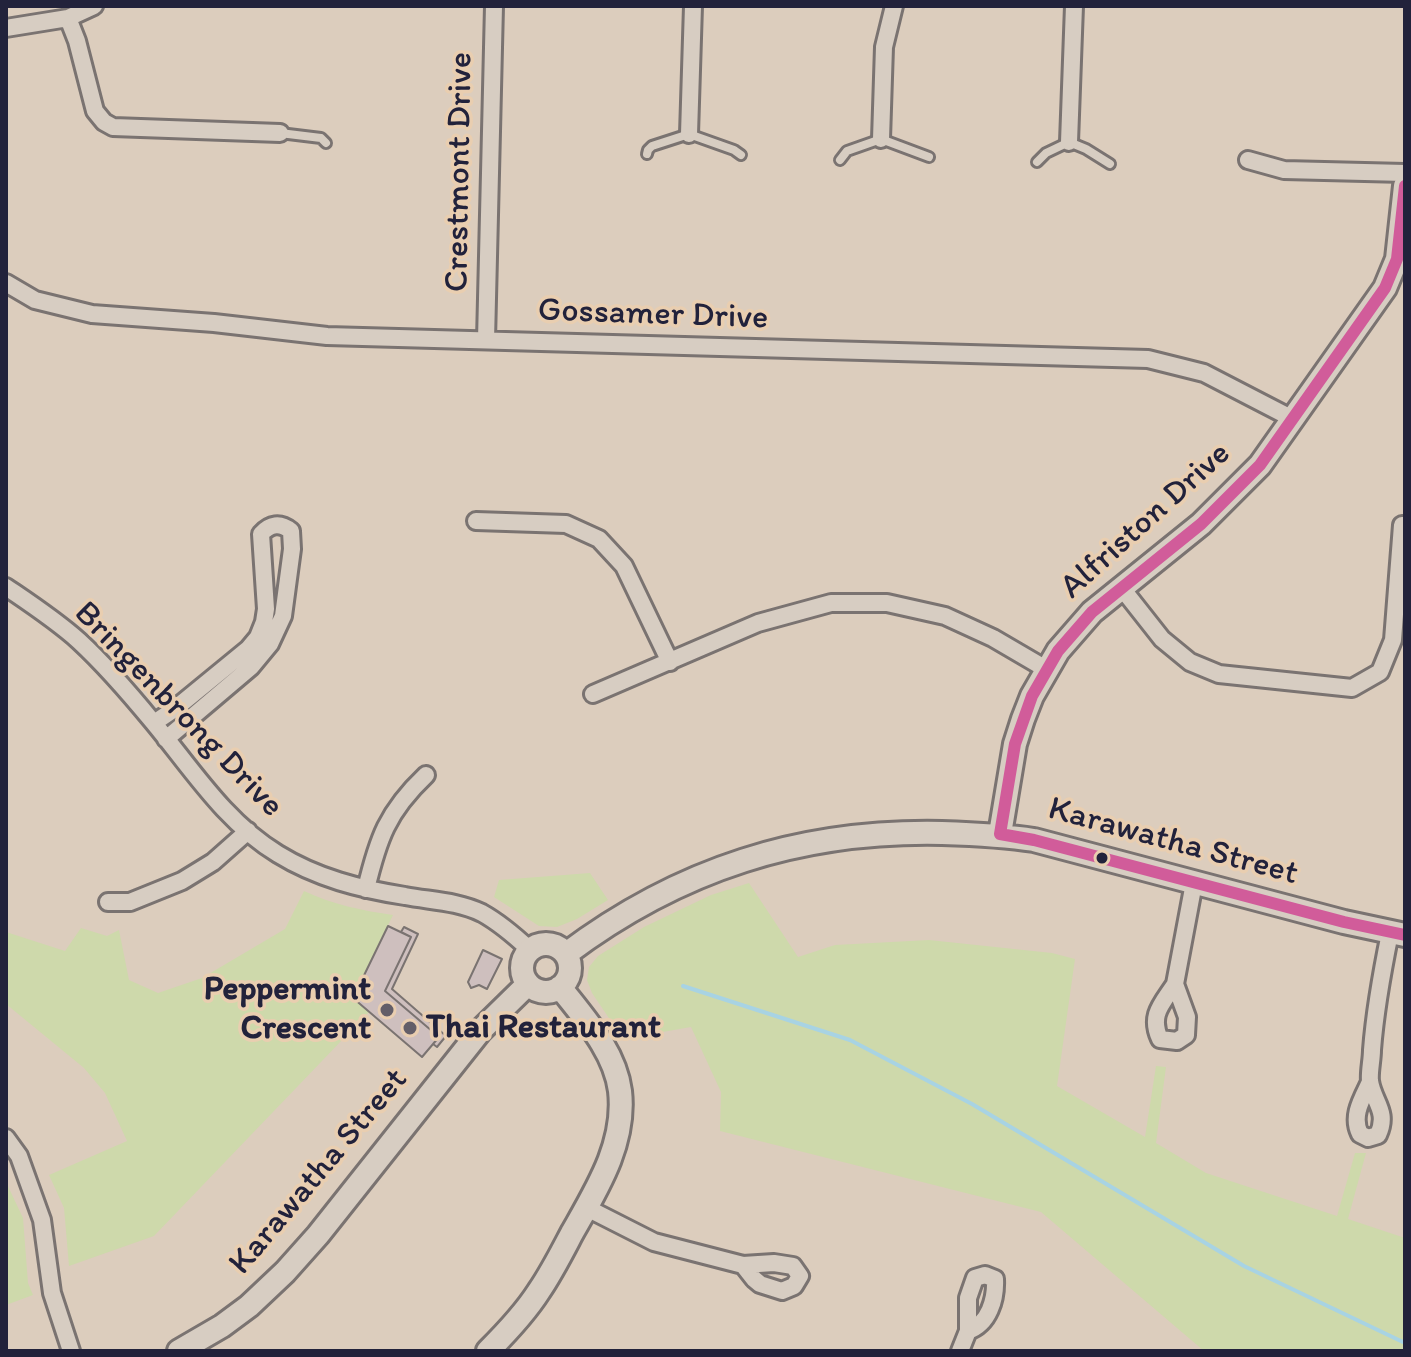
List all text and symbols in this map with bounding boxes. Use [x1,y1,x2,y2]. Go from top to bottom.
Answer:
street label: Crestmont Drive [438,52,482,292]
street label: Gossamer Drive [537,291,769,339]
street label: Alfriston Drive [1052,434,1240,608]
street label: Bringenbrong Drive [65,594,291,826]
street label: Karawatha Street [1044,789,1302,895]
unlabelled marker [1094,850,1110,866]
place label: Peppermint Crescent [204,970,371,1050]
marker: Peppermint Crescent [378,1001,396,1019]
place label: Thai Restaurant [426,1008,661,1048]
marker: Thai Restaurant [401,1019,419,1037]
street label: Karawatha Street [221,1061,417,1283]

